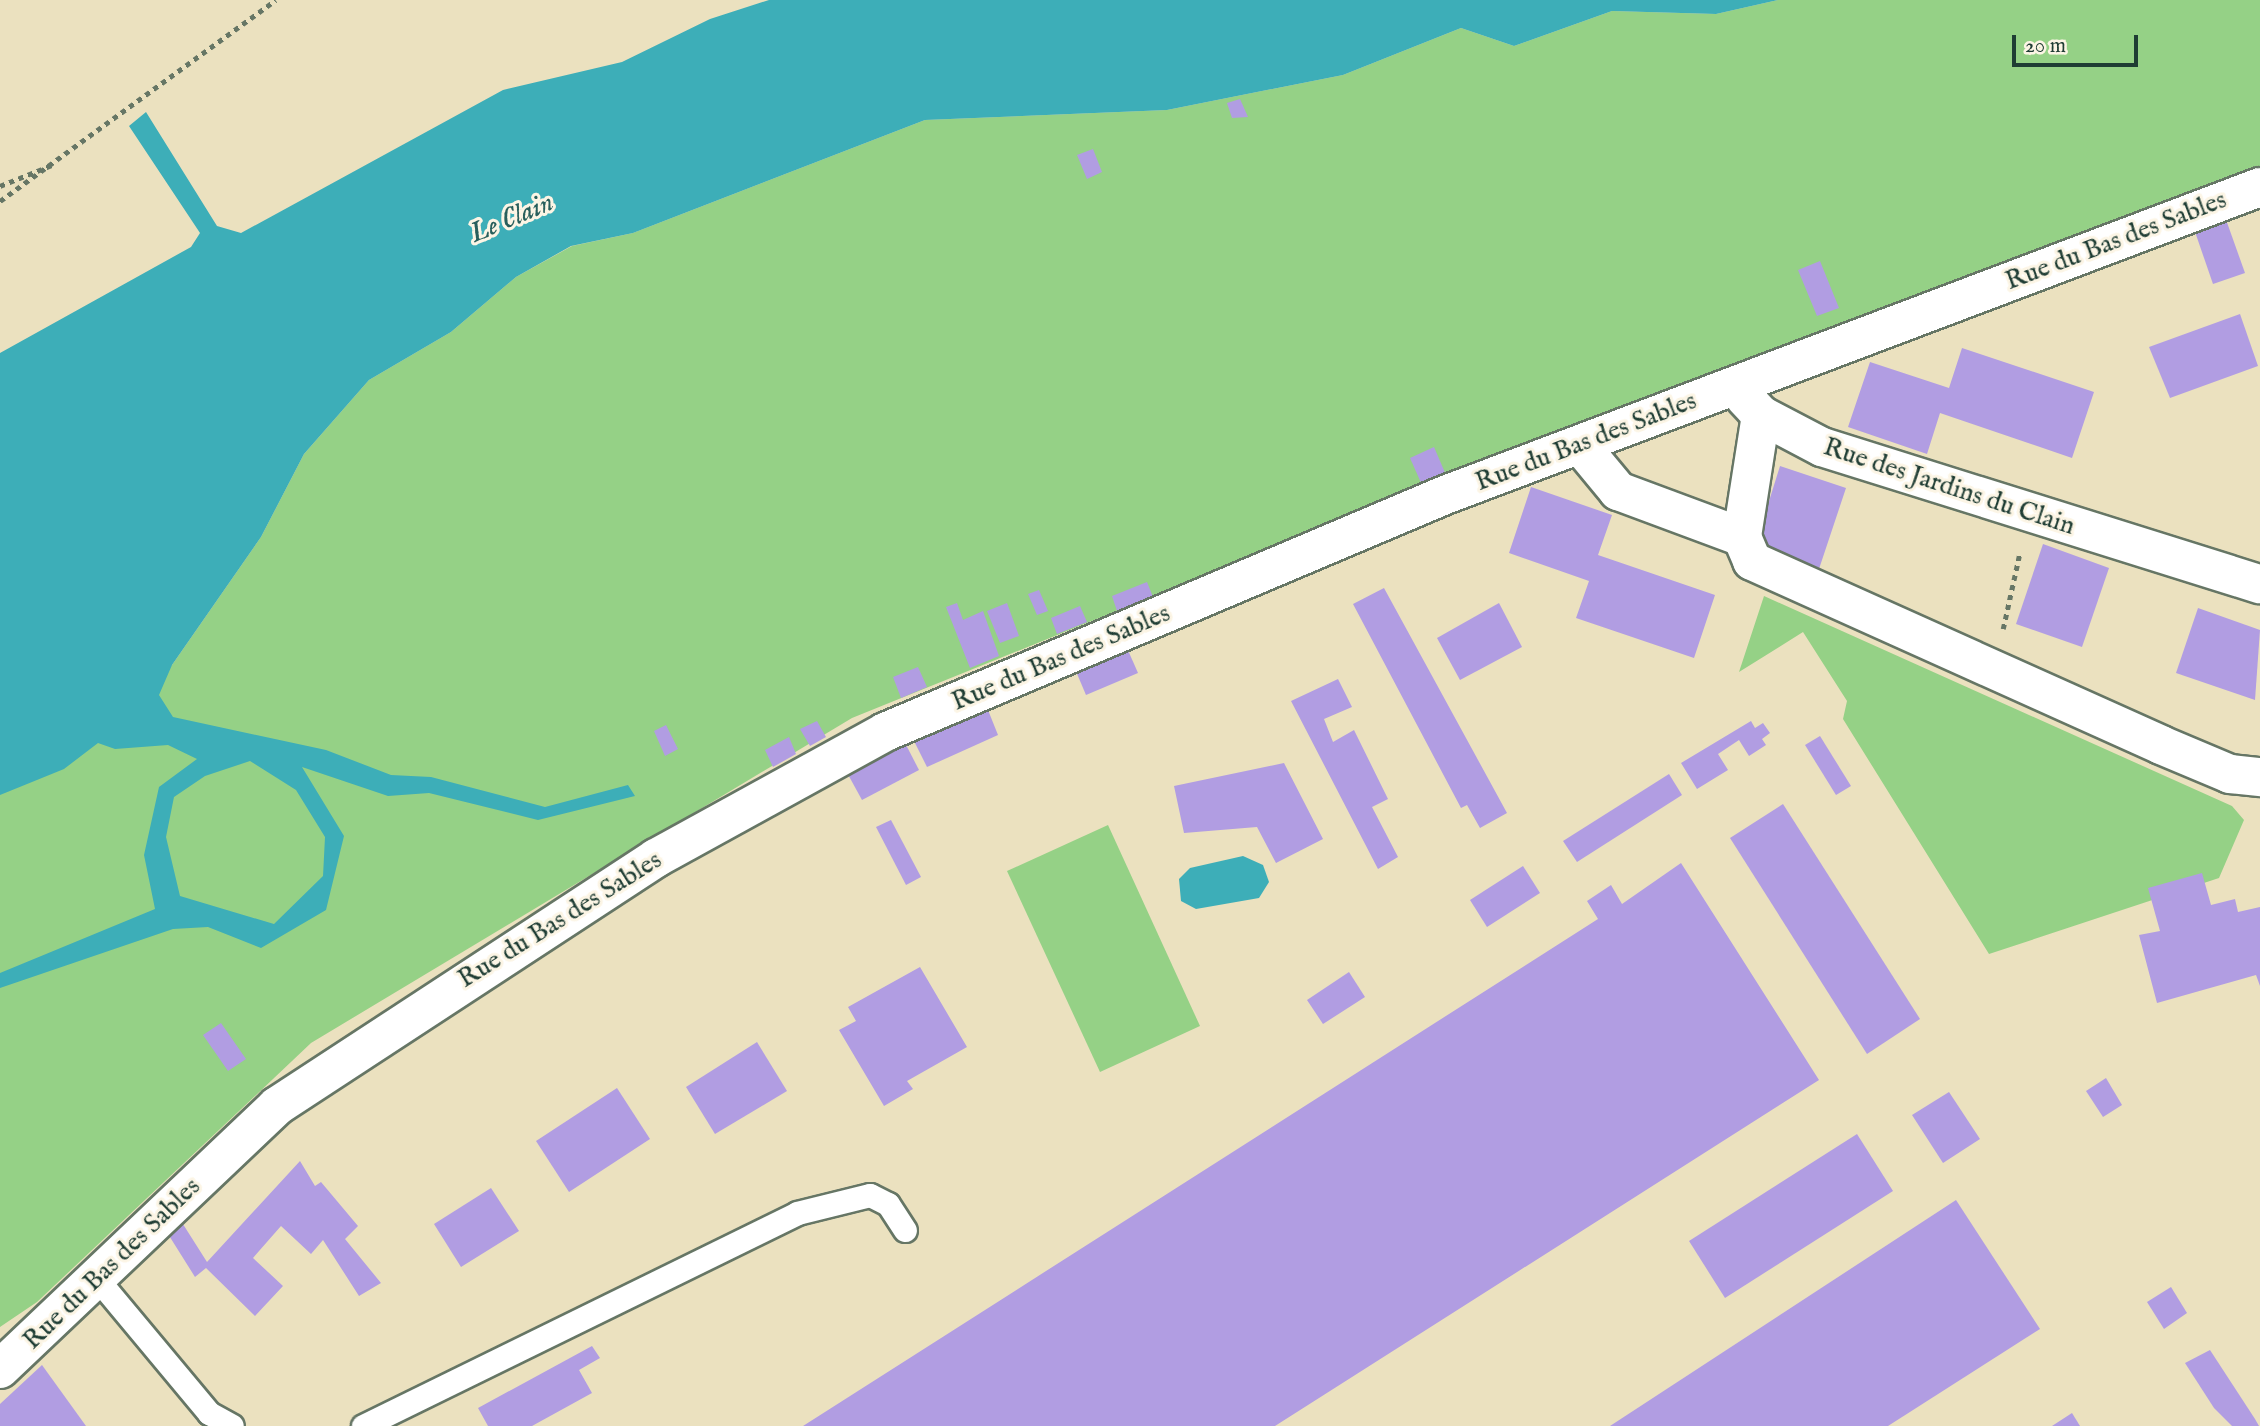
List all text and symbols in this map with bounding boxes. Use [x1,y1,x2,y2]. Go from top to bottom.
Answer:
scale bar [2015,21,2141,65]
text: 20 m [2025,33,2066,60]
street label: Rue du Bas des Sables [2001,185,2231,297]
water label: Le Clain [465,186,559,252]
street label: Rue du Bas des Sables [1471,386,1701,498]
street label: Rue des Jardins du Clain [1819,432,2079,542]
street label: Rue du Bas des Sables [947,598,1175,718]
street label: Rue du Bas des Sables [452,845,668,995]
street label: Rue du Bas des Sables [17,1171,207,1357]

